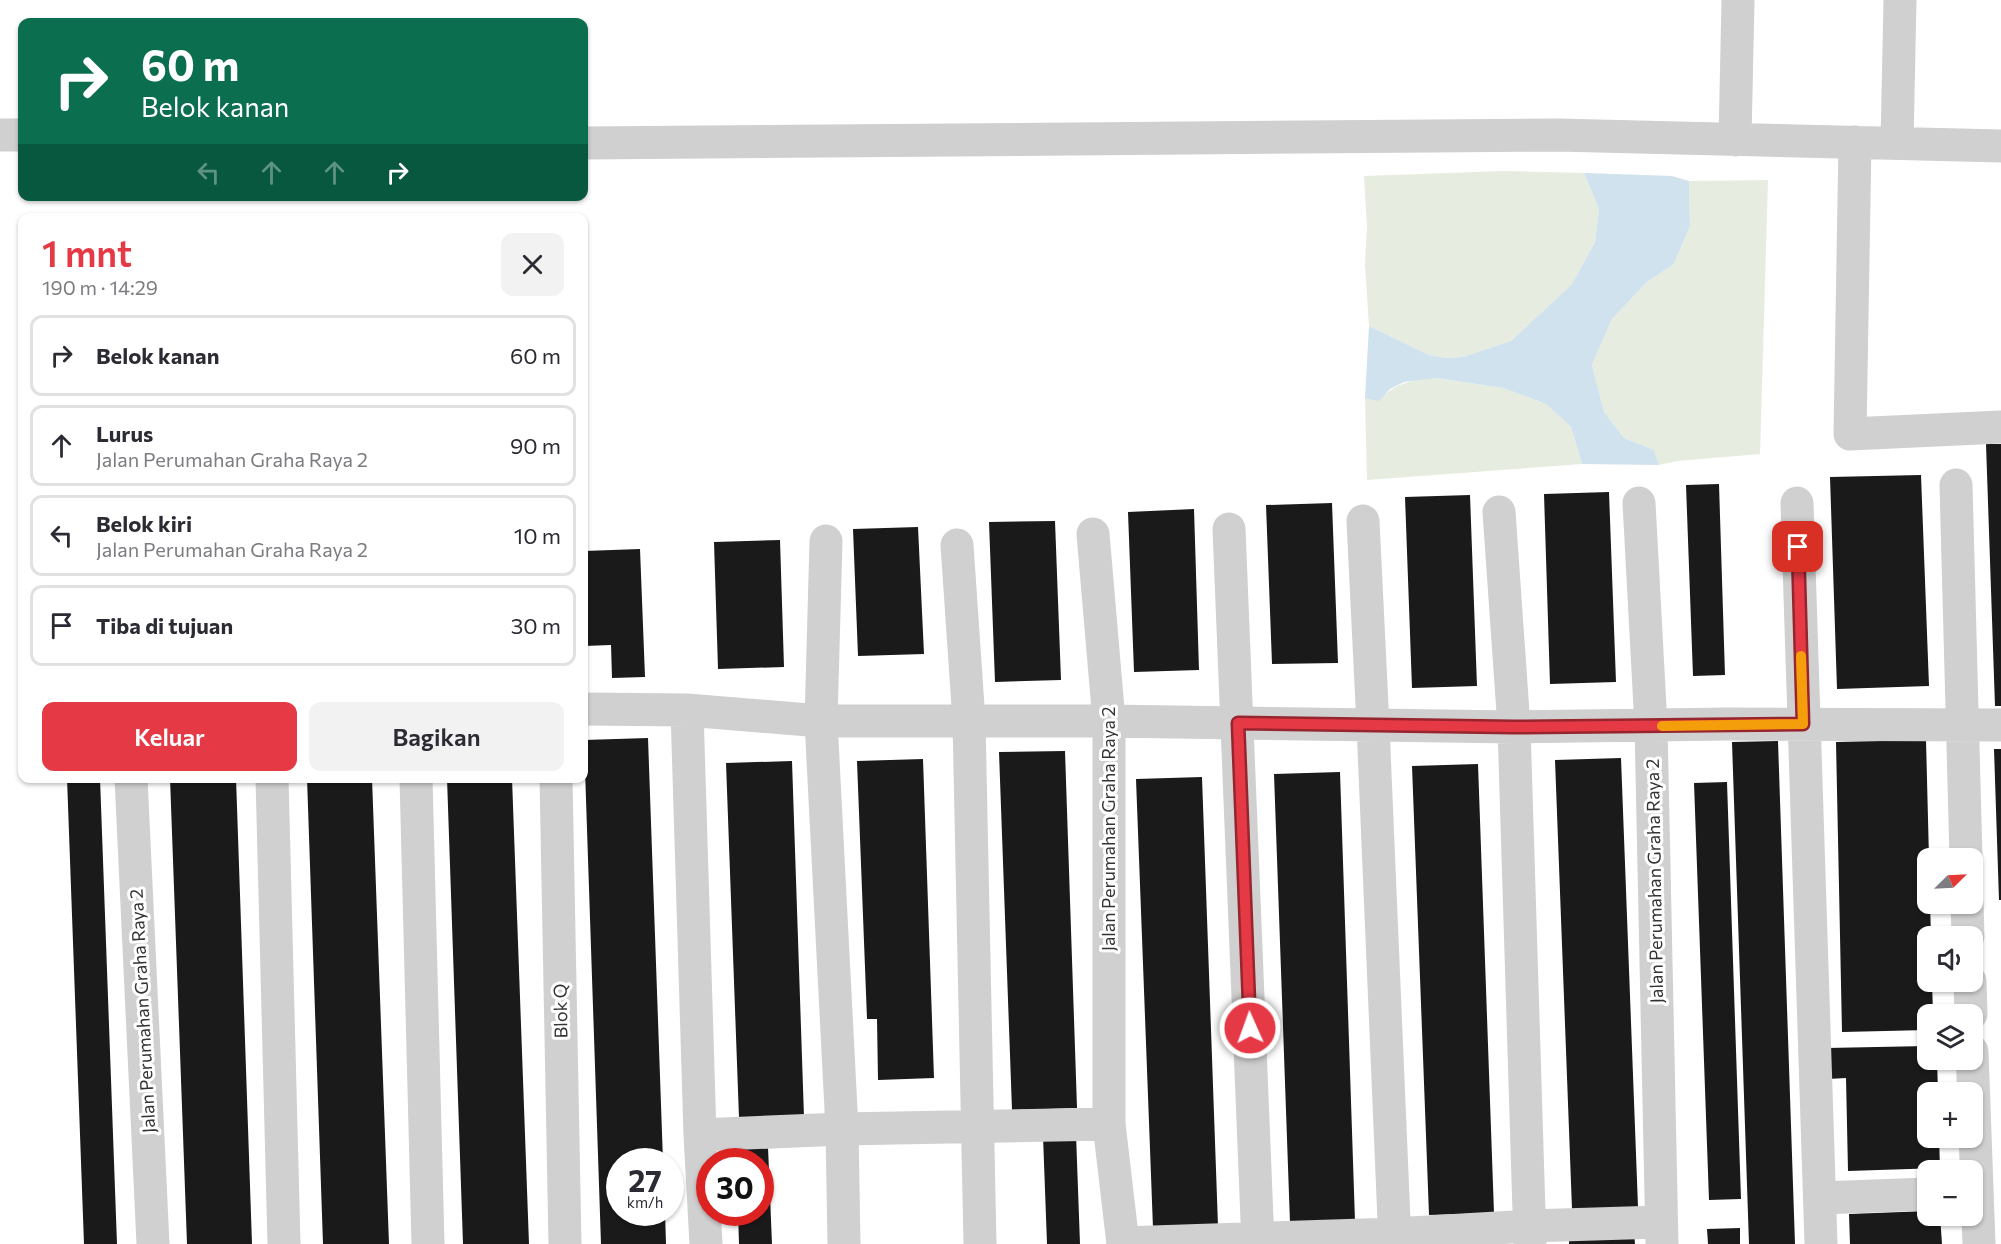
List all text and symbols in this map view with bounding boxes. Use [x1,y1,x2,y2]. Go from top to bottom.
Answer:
text: 60 m [141,38,240,90]
icon: right [42,42,120,120]
text: Belok kanan [141,90,289,123]
icon: left [192,156,225,189]
icon: ahead [255,156,288,189]
icon: ahead [318,156,351,189]
icon: right [381,156,414,189]
text: 1 mnt [42,230,132,274]
button: close [501,233,564,296]
text: 190 m · 14:29 [42,275,158,299]
icon: right [45,339,78,372]
text: Belok kanan [96,342,219,369]
text: 60 m [510,342,561,369]
text: Lurus [96,420,153,447]
icon: ahead [45,429,78,462]
text: 90 m [510,432,561,459]
text: Jalan Perumahan Graha Raya 2 [96,447,368,471]
text: Belok kiri [96,510,192,537]
icon: left [45,519,78,552]
pin [1772,521,1823,572]
text: 10 m [514,522,561,549]
icon: arrive [1781,530,1814,563]
text: Jalan Perumahan Graha Raya 2 [96,537,368,561]
icon: arrive [45,609,78,642]
text: Tiba di tujuan [96,612,233,639]
text: 30 m [511,612,561,639]
button: Keluar [42,702,297,771]
button: Bagikan [309,702,564,771]
street label: Jalan Perumahan Graha Raya 2 [1097,707,1119,951]
street label: Jalan Perumahan Graha Raya 2 [1641,758,1667,1004]
north arrow [1917,848,1983,914]
map controls [1917,848,1983,1226]
street label: Jalan Perumahan Graha Raya 2 [125,888,159,1134]
button: sound [1917,926,1983,992]
street label: Blok Q [549,983,571,1039]
position arrow [1218,996,1282,1060]
button: layers [1917,1004,1983,1070]
button: + [1917,1082,1983,1148]
speed limit sign: 30 [696,1148,774,1226]
button: − [1917,1160,1983,1226]
text: 27 [628,1161,662,1198]
text: km/h [627,1193,663,1211]

